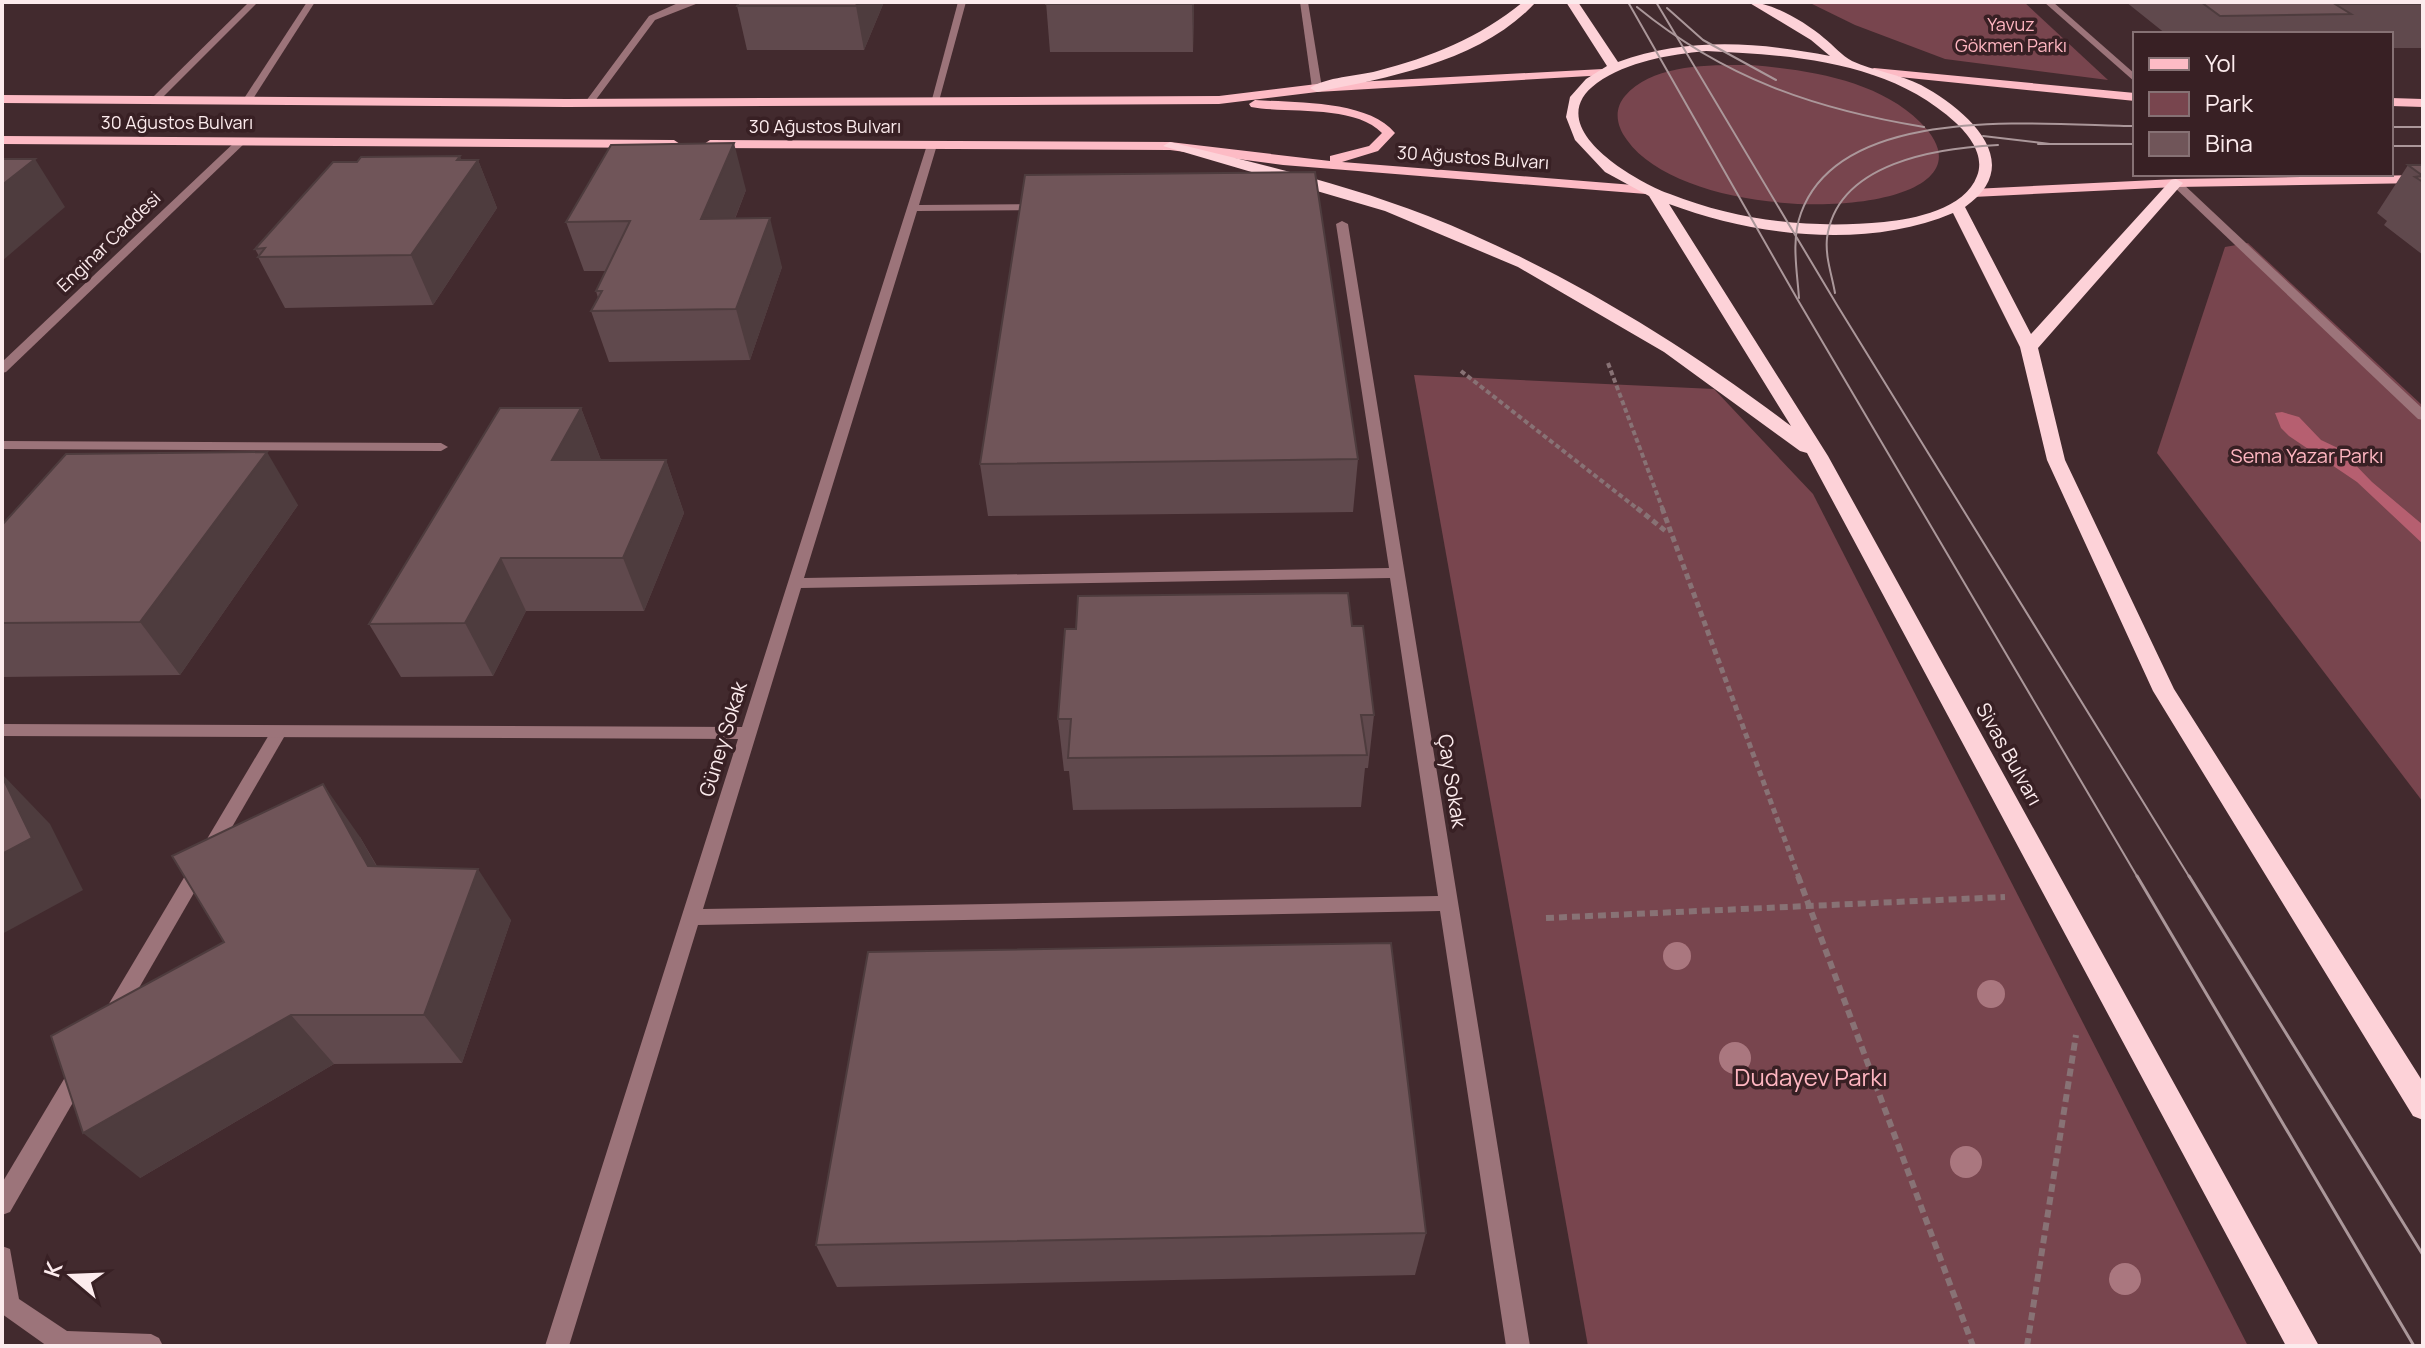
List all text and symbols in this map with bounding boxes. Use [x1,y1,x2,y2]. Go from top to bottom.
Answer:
park label: Yavuz Gökmen Parkı [1955,12,2067,57]
legend [2133,32,2393,176]
text: Yol [2205,46,2236,79]
text: Park [2205,86,2254,119]
street label: 30 Ağustos Bulvarı [101,110,253,134]
street label: 30 Ağustos Bulvarı [749,114,901,138]
text: Bina [2205,126,2253,159]
street label: 30 Ağustos Bulvarı [1396,140,1550,174]
street label: Enginar Caddesi [51,186,165,297]
park label: Sema Yazar Parkı [2230,442,2384,469]
street label: Güney Sokak [692,677,753,800]
street label: Sivas Bulvarı [1970,698,2049,810]
street label: Çay Sokak [1432,732,1473,831]
park label: Dudayev Parkı [1734,1060,1888,1093]
north arrow [32,1236,112,1316]
text: K [37,1257,70,1281]

